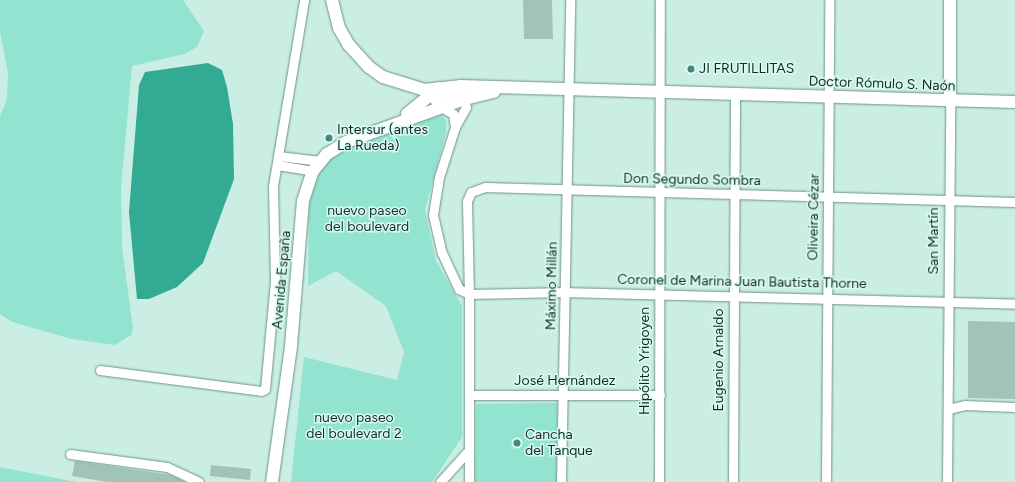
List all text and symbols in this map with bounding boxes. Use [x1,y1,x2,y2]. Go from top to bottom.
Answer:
place label: JI FRUTILLITAS [699,61,794,77]
marker: JI FRUTILLITAS [686,64,696,74]
street label: Doctor Rómulo S. Naón [808,73,956,95]
place label: Intersur (antes La Rueda) [337,122,428,154]
marker: Intersur (antes La Rueda) [324,133,334,143]
street label: Don Segundo Sombra [623,170,761,190]
street label: Oliveira Cézar [805,173,823,261]
park label: nuevo paseo del boulevard [325,203,409,236]
street label: San Martín [926,207,942,275]
street label: Avenida España [269,230,295,330]
street label: Máximo Millán [543,242,561,330]
street label: Coronel de Marina Juan Bautista Thorne [617,271,867,293]
street label: Hipólito Yrigoyen [637,307,653,415]
street label: Eugenio Arnaldo [711,308,727,412]
street label: José Hernández [514,373,616,389]
park label: nuevo paseo del boulevard 2 [306,410,402,442]
place label: Cancha del Tanque [525,427,593,460]
marker: Cancha del Tanque [512,438,522,448]

